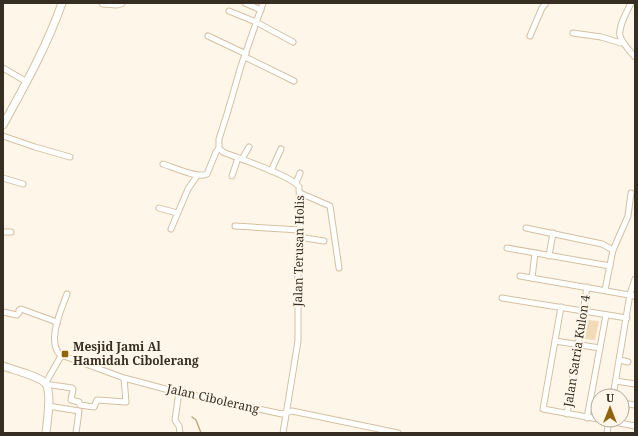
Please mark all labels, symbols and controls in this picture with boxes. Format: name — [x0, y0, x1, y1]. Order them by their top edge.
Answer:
street label: Jalan Terusan Holis — [289, 195, 308, 308]
street label: Jalan Satria Kulon 4 — [559, 293, 594, 409]
place label: Mesjid Jami Al Hamidah Cibolerang — [73, 338, 199, 369]
marker: Mesjid Jami Al Hamidah Cibolerang — [60, 349, 70, 359]
street label: Jalan Cibolerang — [164, 379, 262, 418]
north arrow — [590, 388, 630, 428]
text: U — [606, 390, 615, 405]

